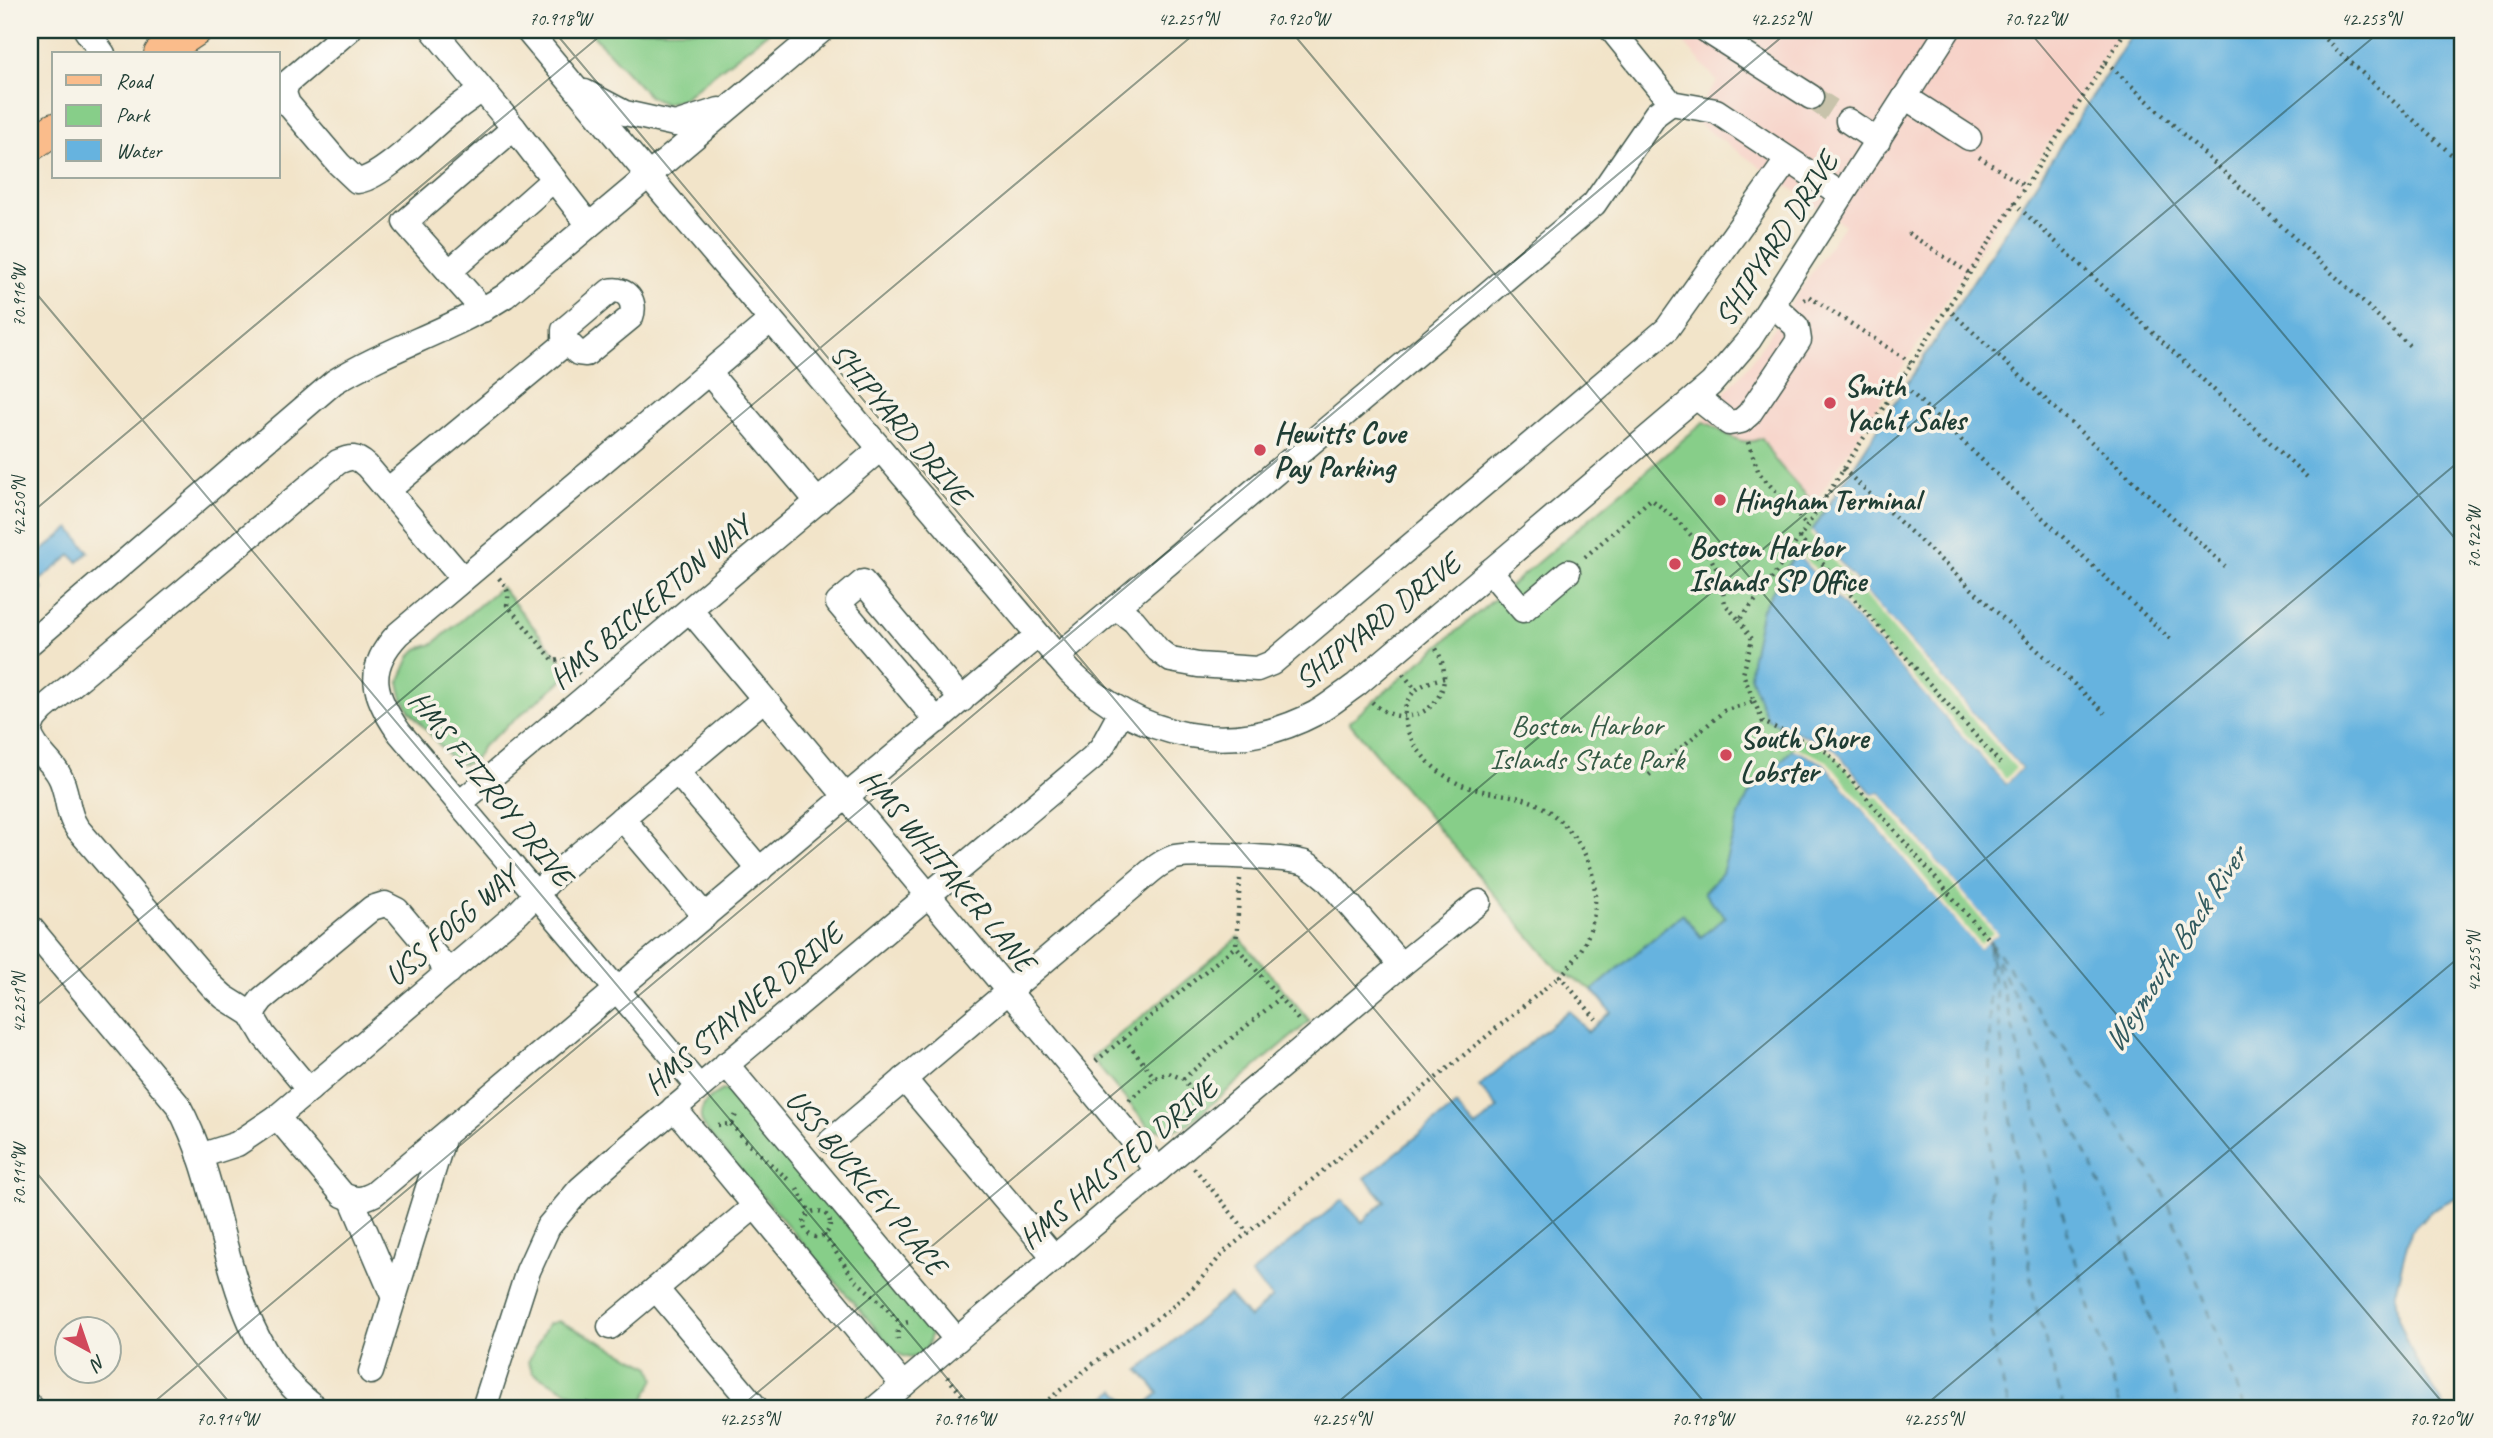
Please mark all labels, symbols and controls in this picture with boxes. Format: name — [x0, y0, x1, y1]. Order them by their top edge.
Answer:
text: 70.918°W — [529, 8, 594, 30]
text: 42.251°N — [1158, 8, 1221, 30]
text: 70.920°W — [1267, 8, 1332, 30]
text: 42.252°N — [1750, 8, 1813, 30]
text: 70.922°W — [2004, 8, 2069, 30]
text: 42.253°N — [2341, 8, 2404, 30]
legend — [52, 52, 280, 178]
text: Road — [116, 68, 155, 94]
text: Park — [116, 102, 151, 128]
text: Water — [116, 138, 163, 164]
street label: SHIPYARD DRIVE — [1706, 141, 1849, 333]
text: 70.916°W — [8, 262, 30, 327]
street label: SHIPYARD DRIVE — [822, 335, 982, 516]
place label: Smith Yacht Sales — [1844, 367, 1969, 439]
marker: Smith Yacht Sales — [1822, 395, 1838, 411]
place label: Hewitts Cove Pay Parking — [1274, 414, 1408, 486]
marker: Hewitts Cove Pay Parking — [1252, 442, 1268, 458]
text: 42.250°N — [8, 474, 30, 537]
place label: Hingham Terminal — [1734, 481, 1925, 519]
marker: Hingham Terminal — [1712, 492, 1728, 508]
street label: HMS BICKERTON WAY — [542, 504, 762, 697]
text: 70.922°W — [2463, 504, 2485, 569]
place label: Boston Harbor Islands SP Office — [1689, 528, 1869, 600]
street label: SHIPYARD DRIVE — [1287, 542, 1471, 697]
marker: Boston Harbor Islands SP Office — [1667, 556, 1683, 572]
street label: HMS FITZROY DRIVE — [400, 682, 584, 897]
park label: Boston Harbor Islands State Park — [1490, 706, 1686, 778]
place label: South Shore Lobster — [1740, 719, 1871, 791]
marker: South Shore Lobster — [1718, 747, 1734, 763]
street label: HMS WHITAKER LANE — [852, 761, 1046, 982]
water label: Weymouth Back River — [2093, 835, 2258, 1060]
street label: USS FOGG WAY — [377, 854, 530, 994]
street label: HMS STAYNER DRIVE — [636, 912, 853, 1103]
text: 42.255°N — [2463, 929, 2485, 992]
text: 42.251°N — [8, 970, 30, 1033]
street label: HMS HALSTED DRIVE — [1011, 1066, 1228, 1257]
street label: USS BUCKLEY PLACE — [777, 1081, 957, 1285]
text: 70.914°W — [8, 1141, 30, 1206]
north arrow — [52, 1316, 122, 1386]
text: N — [84, 1349, 111, 1377]
text: 70.914°W — [196, 1408, 261, 1430]
text: 42.253°N — [719, 1408, 782, 1430]
text: 70.916°W — [933, 1408, 998, 1430]
text: 42.254°N — [1311, 1408, 1374, 1430]
text: 70.918°W — [1671, 1408, 1736, 1430]
text: 42.255°N — [1903, 1408, 1966, 1430]
text: 70.920°W — [2409, 1408, 2474, 1430]

